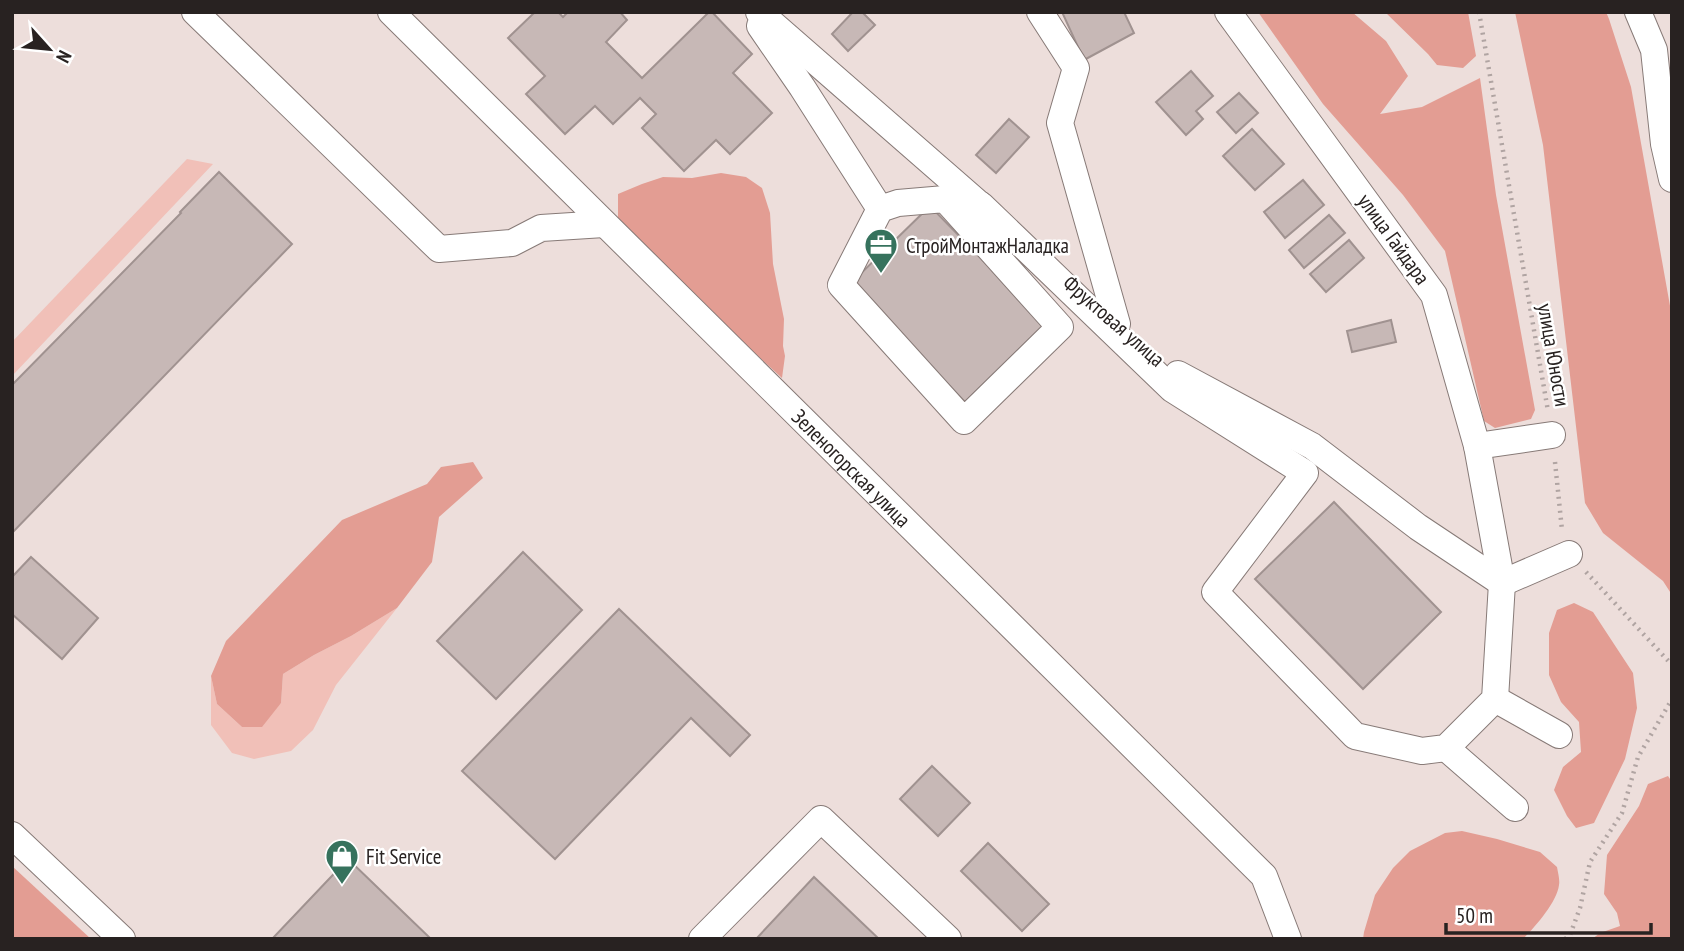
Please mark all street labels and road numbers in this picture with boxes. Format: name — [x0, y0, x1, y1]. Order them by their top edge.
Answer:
street label: улица Гайдара — [1352, 188, 1436, 290]
street label: Фруктовая улица — [1058, 269, 1170, 373]
street label: улица Юности — [1532, 301, 1576, 409]
street label: Зеленогорская улица — [786, 403, 917, 533]

